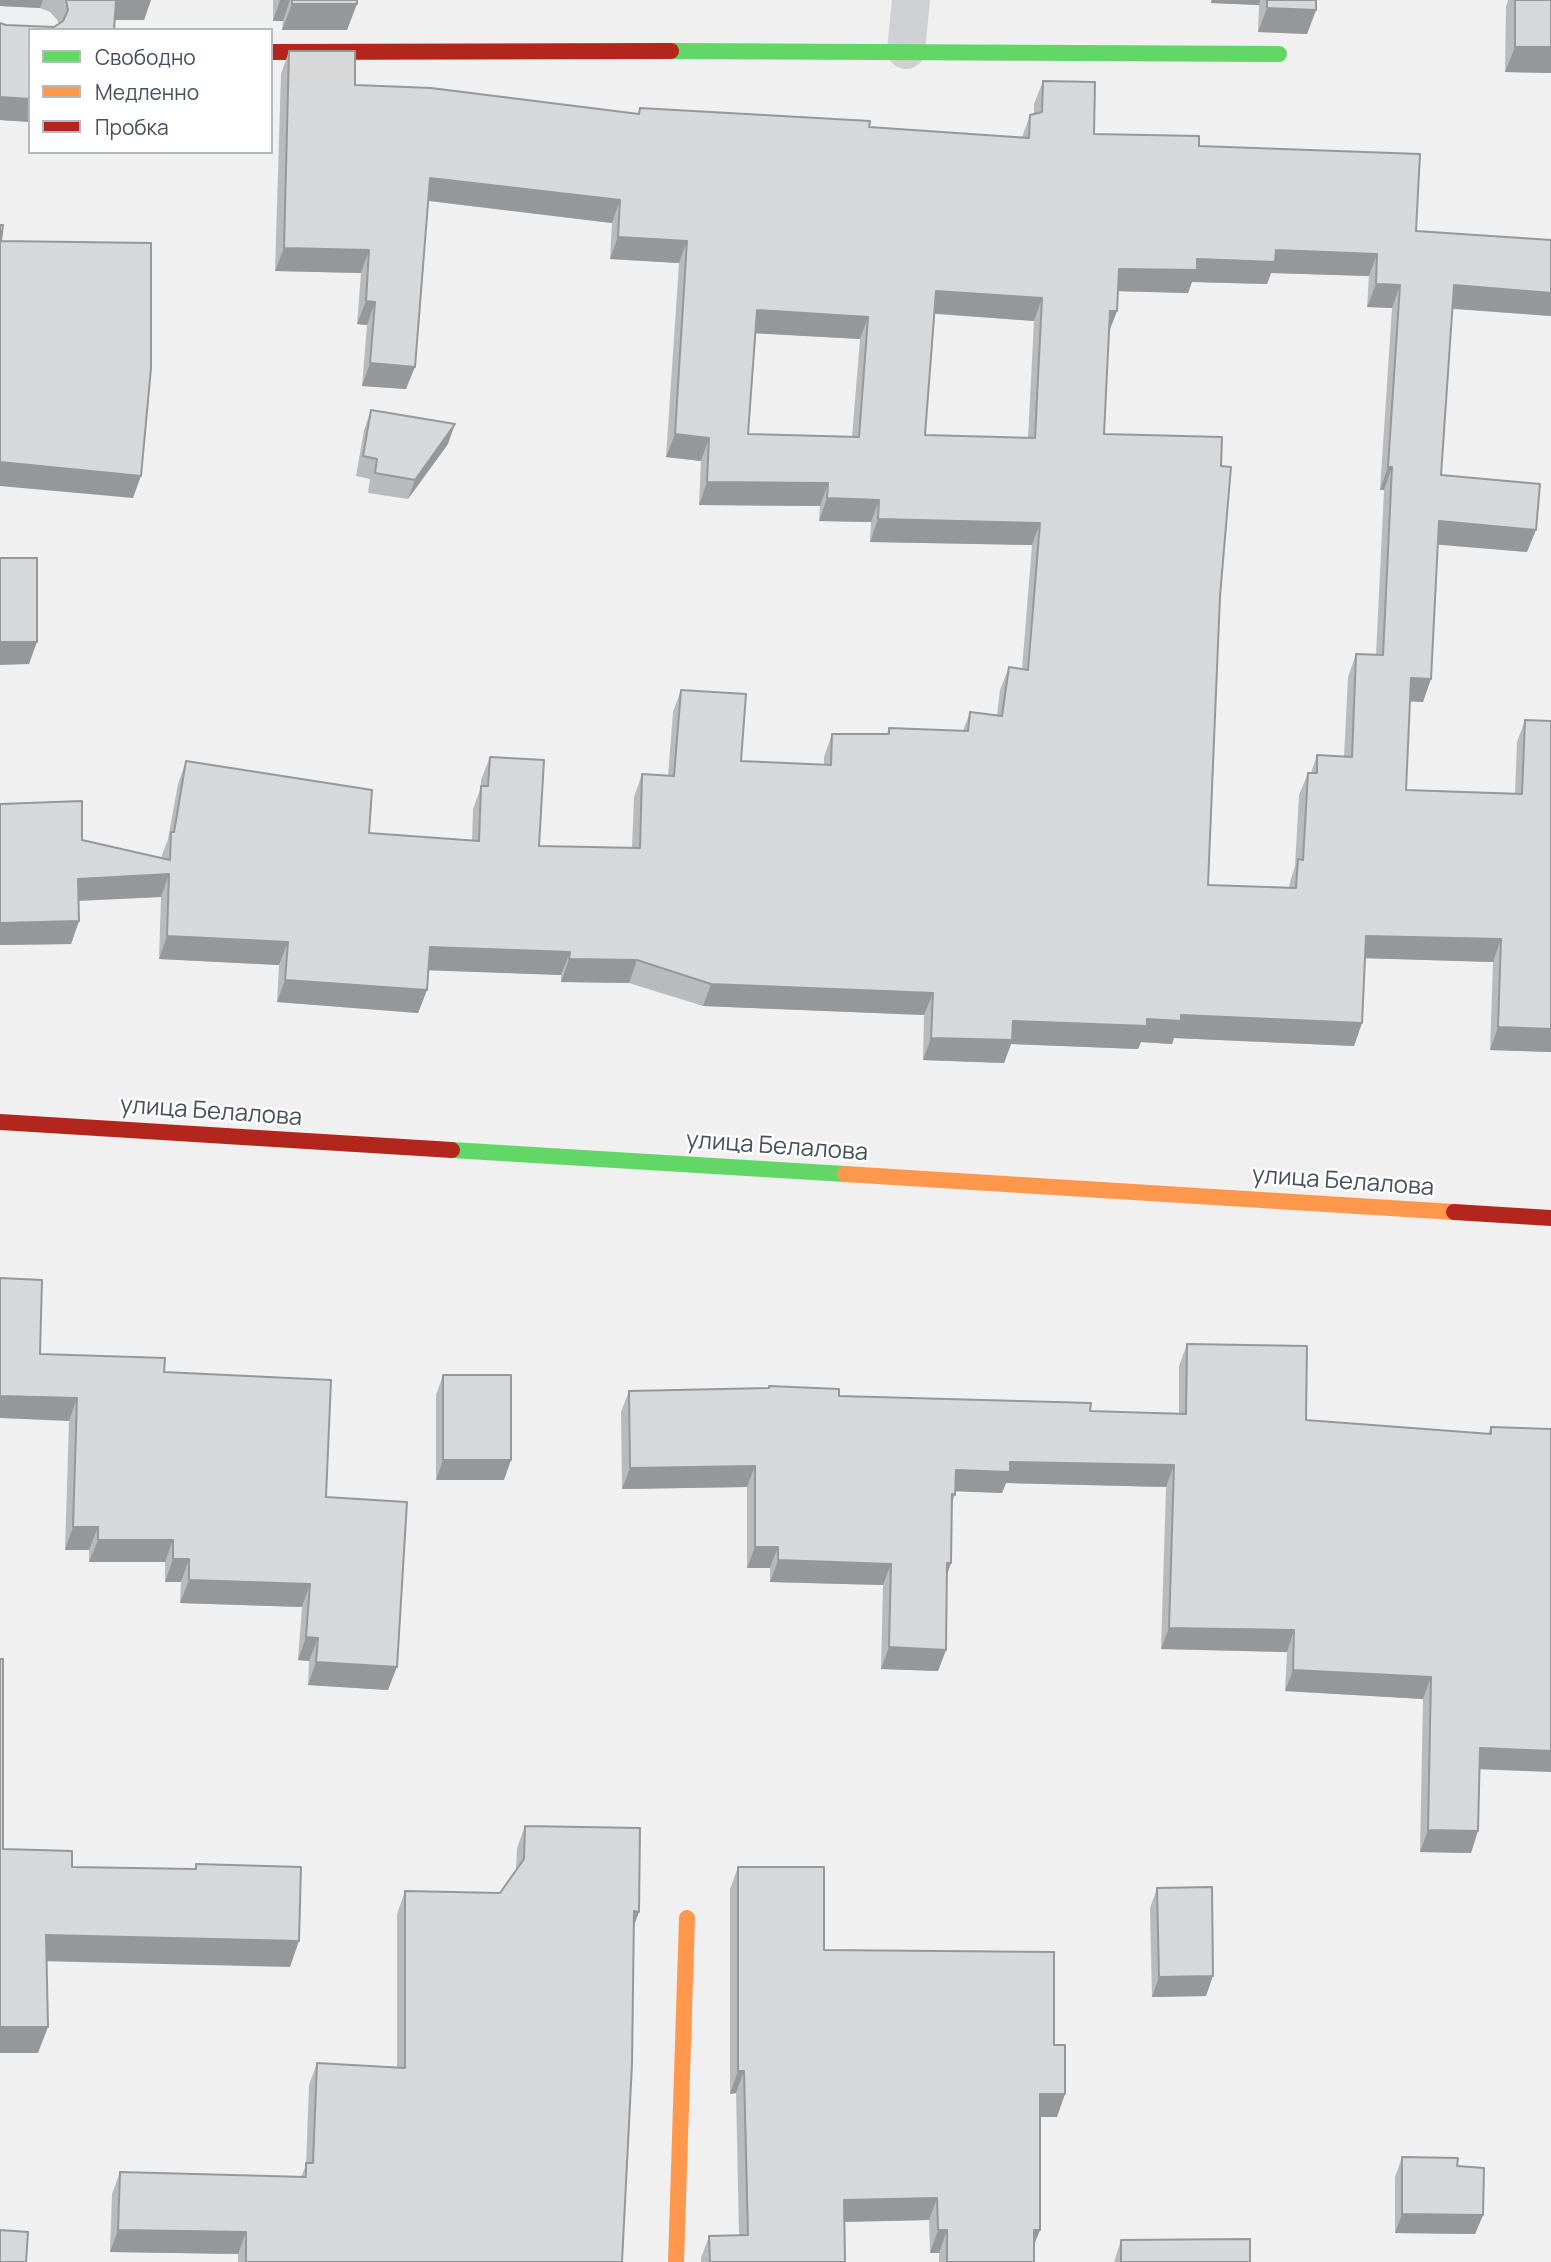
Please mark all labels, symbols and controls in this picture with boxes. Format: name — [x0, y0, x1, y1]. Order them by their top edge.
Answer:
legend — [28, 28, 273, 154]
text: Свободно — [95, 43, 196, 71]
text: Медленно — [95, 78, 199, 106]
text: Пробка — [95, 113, 169, 141]
street label: улица Белалова — [119, 1091, 303, 1133]
street label: улица Белалова — [685, 1126, 869, 1168]
street label: улица Белалова — [1251, 1161, 1435, 1203]

